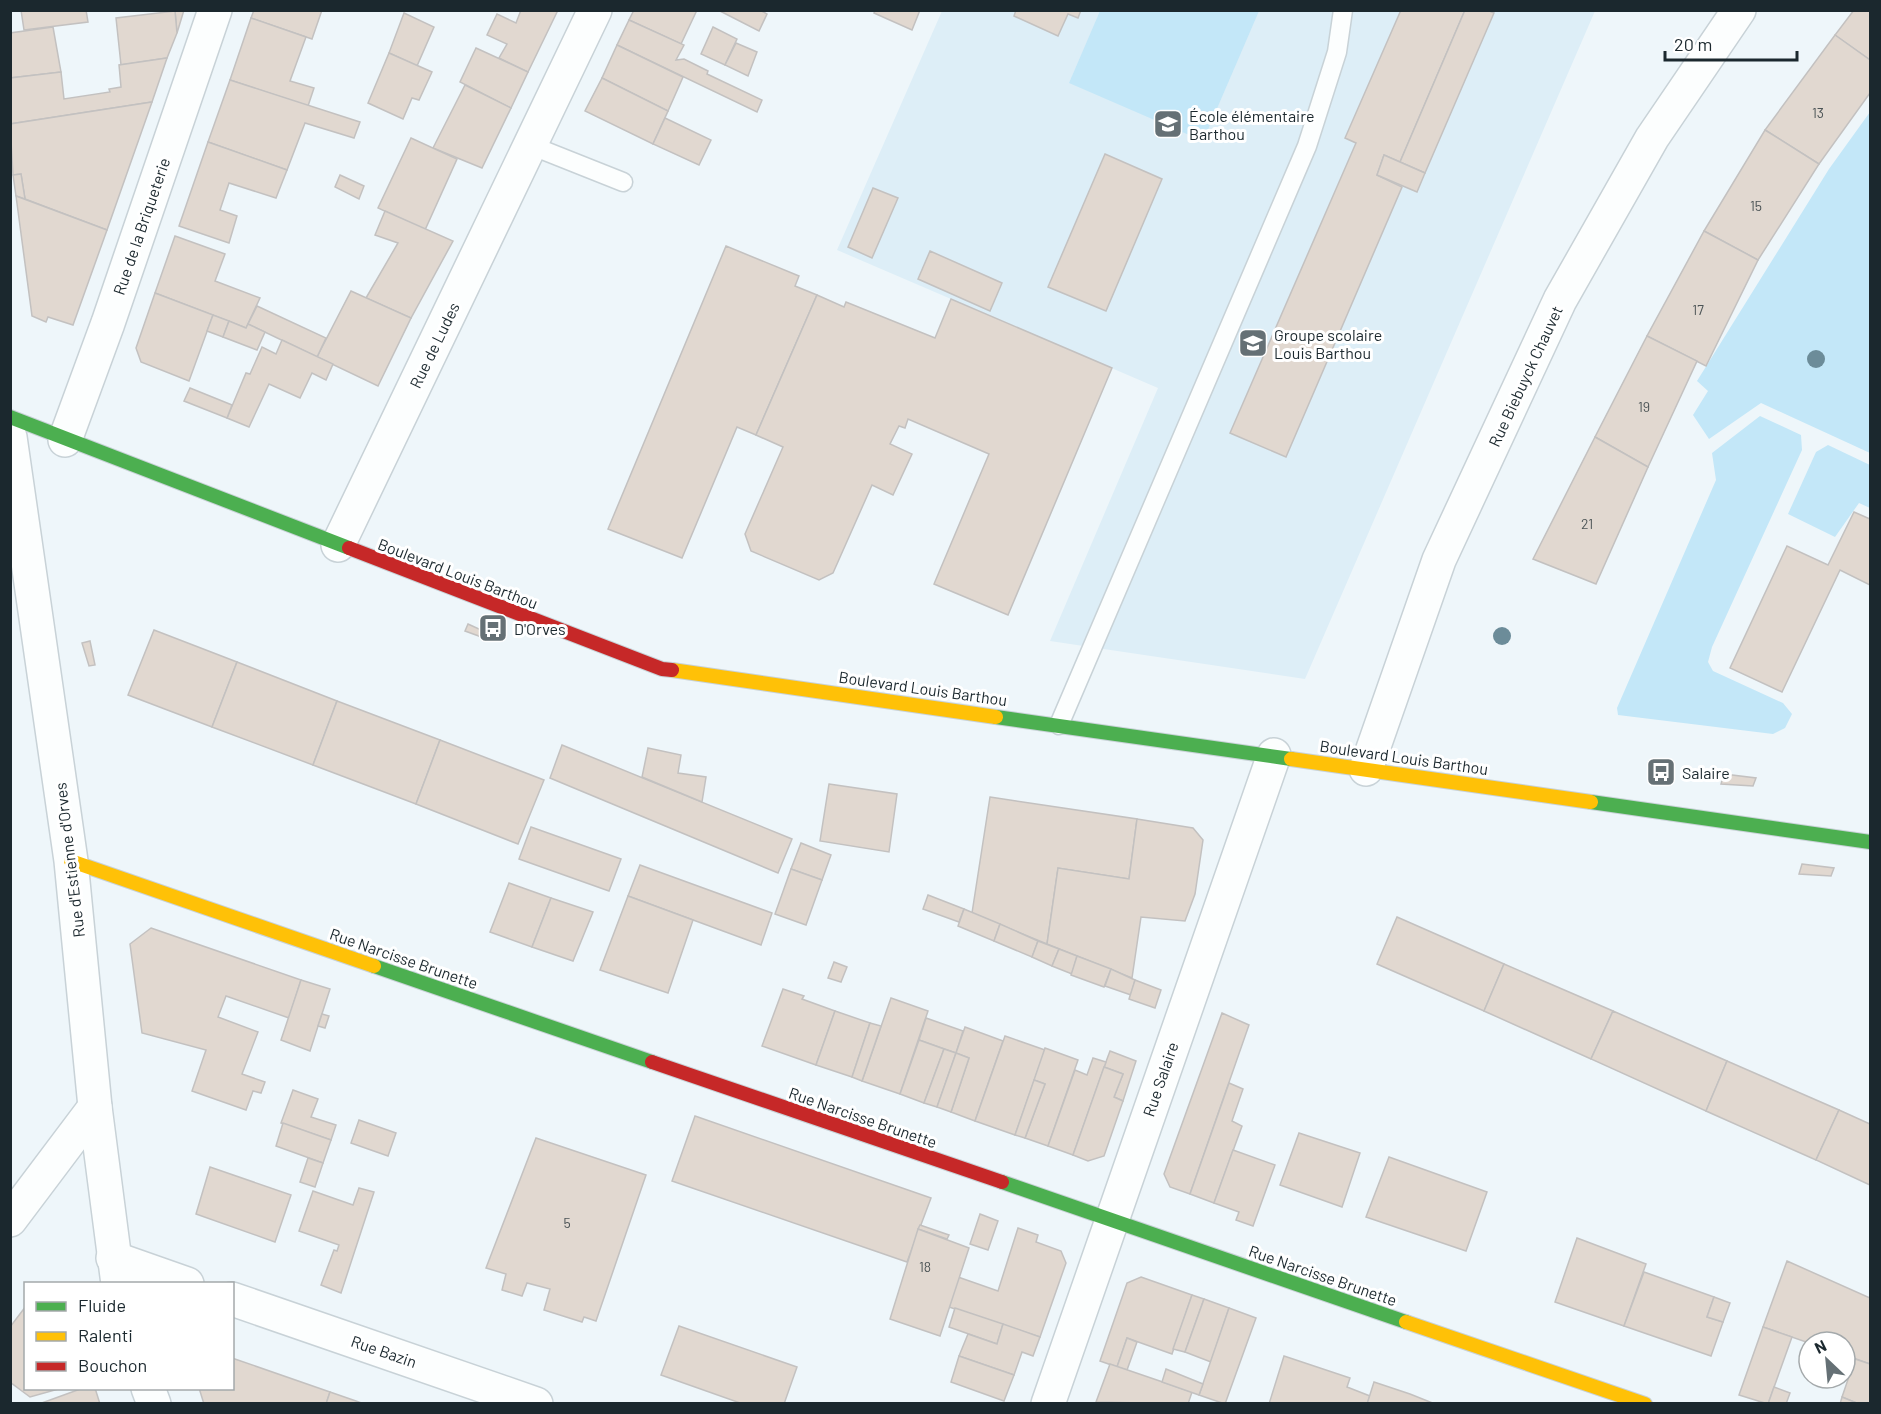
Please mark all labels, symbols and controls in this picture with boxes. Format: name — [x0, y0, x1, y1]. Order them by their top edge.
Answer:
scale bar — [1665, 24, 1797, 62]
text: 20 m — [1674, 33, 1712, 55]
house number: 13 — [1812, 104, 1824, 121]
place label: École élémentaire Barthou — [1189, 106, 1314, 143]
school or university icon: École élémentaire Barthou — [1152, 108, 1184, 140]
street label: Rue de la Briqueterie — [109, 155, 173, 297]
house number: 15 — [1750, 197, 1762, 214]
street label: Rue de Ludes — [405, 299, 463, 391]
house number: 17 — [1692, 301, 1704, 318]
street label: Rue Biebuyck Chauvet — [1484, 302, 1566, 450]
place label: Groupe scolaire Louis Barthou — [1274, 325, 1382, 362]
school or university icon: Groupe scolaire Louis Barthou — [1237, 327, 1269, 359]
house number: 19 — [1638, 398, 1650, 415]
house number: 21 — [1581, 515, 1593, 532]
street label: Boulevard Louis Barthou — [375, 534, 541, 612]
bus stop icon: D'Orves — [477, 612, 509, 644]
place label: D'Orves — [514, 619, 566, 638]
street label: Boulevard Louis Barthou — [838, 667, 1008, 709]
street label: Boulevard Louis Barthou — [1319, 736, 1489, 778]
bus stop icon: Salaire — [1645, 756, 1677, 788]
place label: Salaire — [1682, 763, 1730, 782]
street label: Rue d'Estienne d'Orves — [50, 781, 88, 939]
street label: Rue Narcisse Brunette — [327, 924, 481, 992]
street label: Rue Salaire — [1138, 1039, 1182, 1119]
street label: Rue Narcisse Brunette — [786, 1083, 940, 1151]
house number: 5 — [563, 1214, 571, 1231]
street label: Rue Narcisse Brunette — [1246, 1241, 1400, 1309]
house number: 18 — [919, 1258, 931, 1275]
legend — [24, 1282, 234, 1390]
text: Fluide — [78, 1294, 126, 1316]
text: Ralenti — [78, 1324, 133, 1346]
north arrow — [1797, 1330, 1857, 1390]
street label: Rue Bazin — [349, 1331, 419, 1371]
text: N — [1811, 1335, 1829, 1357]
text: Bouchon — [78, 1354, 147, 1376]

